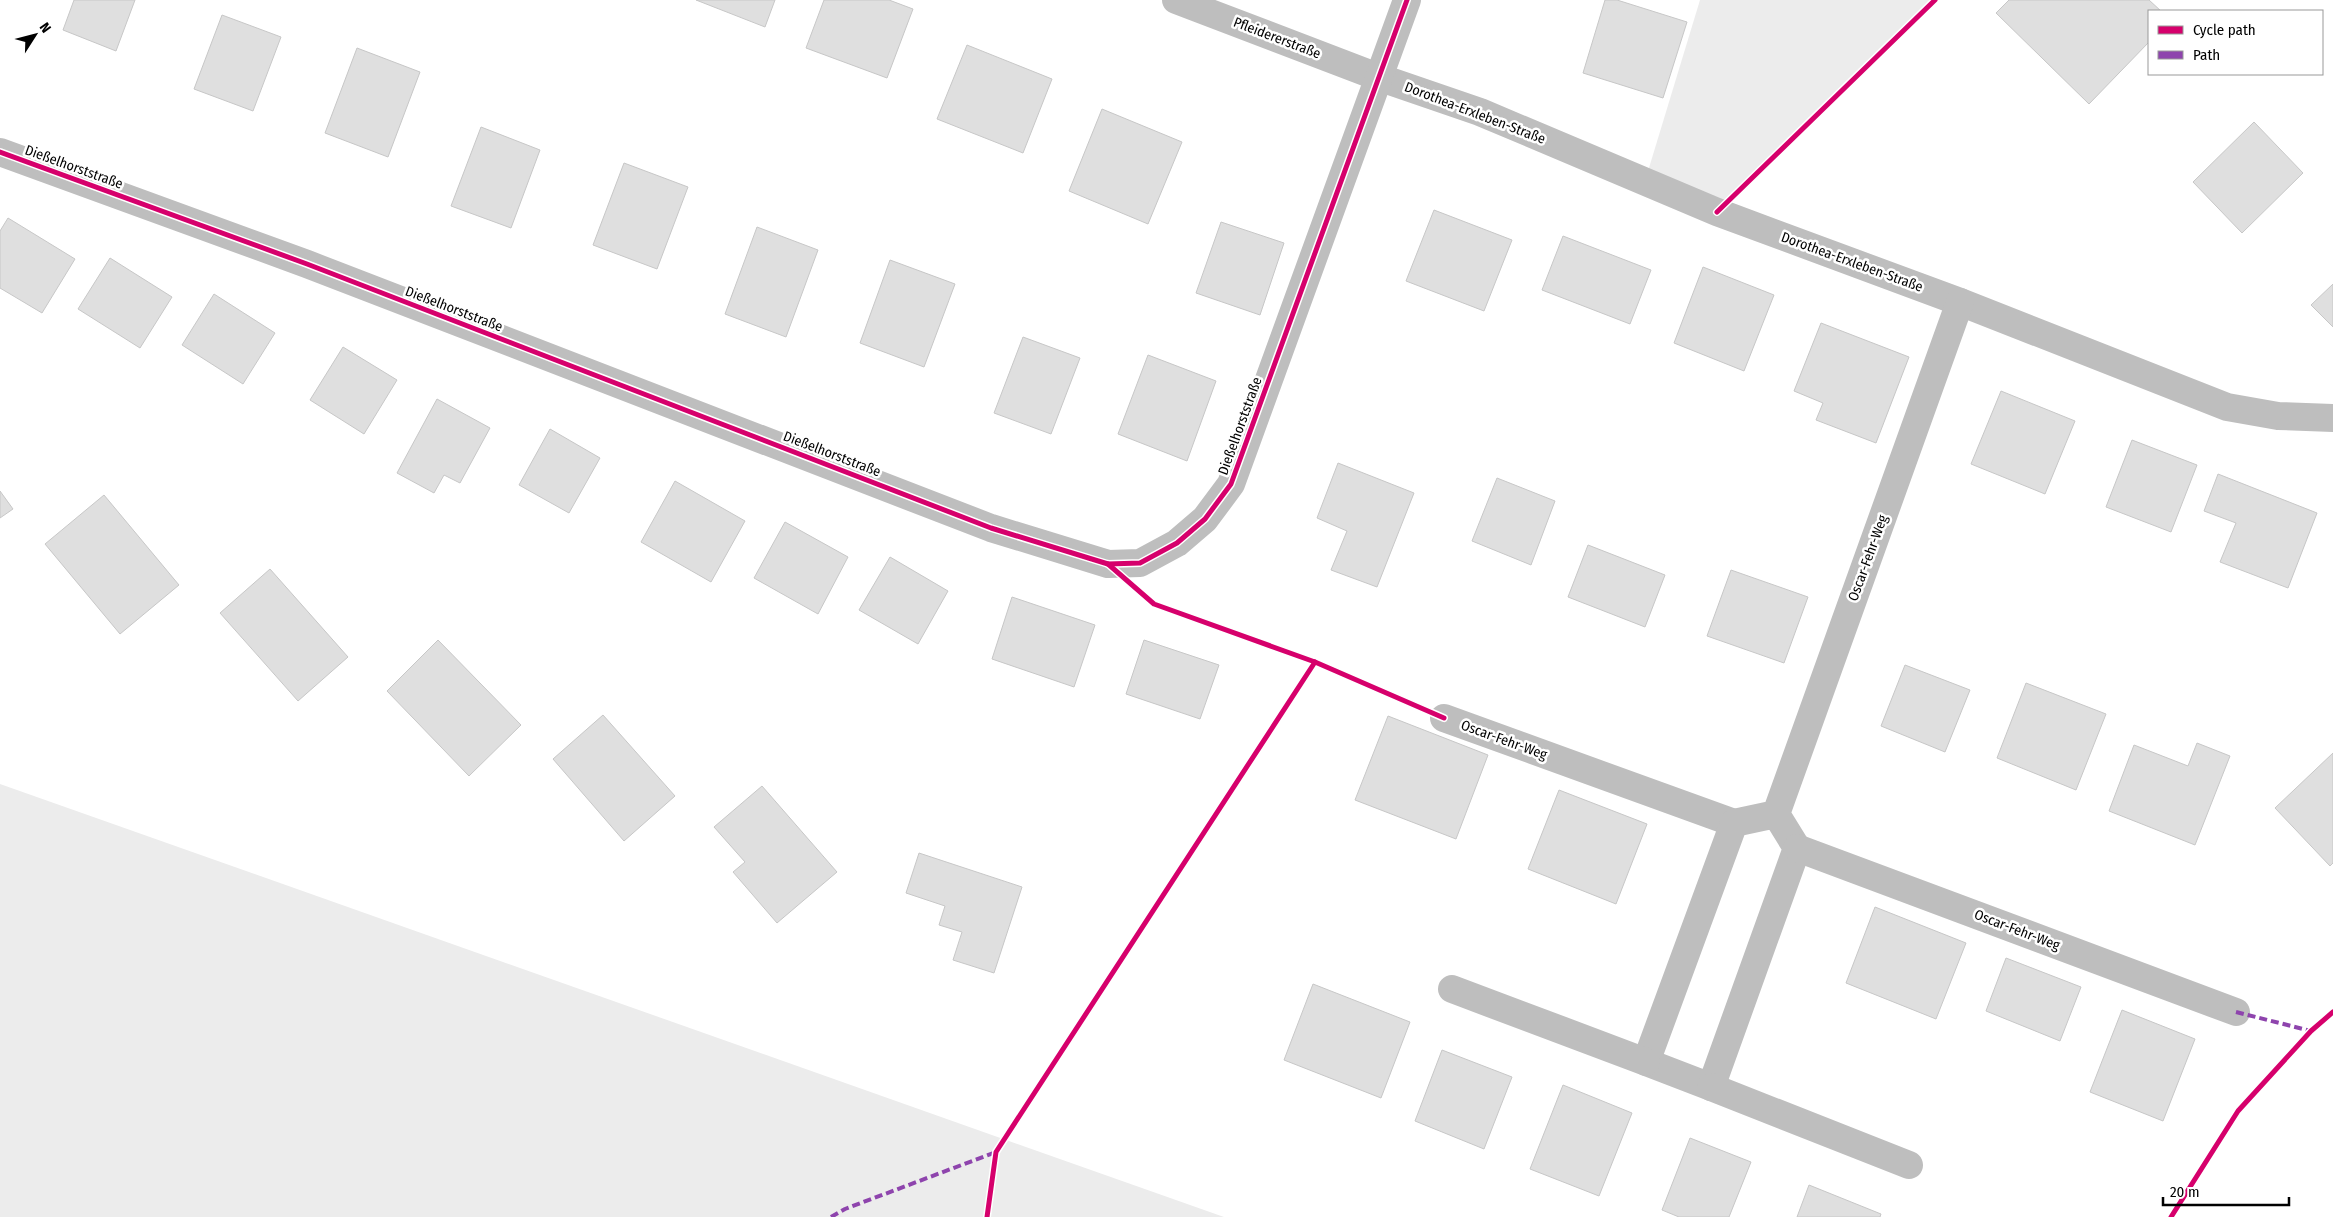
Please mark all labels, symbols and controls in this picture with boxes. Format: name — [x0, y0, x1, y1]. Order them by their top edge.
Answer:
north arrow — [10, 10, 60, 60]
legend — [2148, 10, 2323, 75]
street label: Pfleidererstraße — [1231, 14, 1323, 62]
text: N — [36, 19, 54, 36]
text: Cycle path — [2193, 21, 2256, 39]
text: Path — [2193, 46, 2220, 64]
street label: Dorothea-Erxleben-Straße — [1402, 78, 1548, 148]
street label: Dießelhorststraße — [23, 141, 125, 193]
street label: Dorothea-Erxleben-Straße — [1779, 228, 1925, 296]
street label: Dießelhorststraße — [403, 283, 505, 335]
street label: Dießelhorststraße — [1214, 375, 1266, 477]
street label: Dießelhorststraße — [781, 428, 883, 480]
street label: Oscar-Fehr-Weg — [1845, 512, 1892, 603]
street label: Oscar-Fehr-Weg — [1459, 717, 1550, 764]
street label: Oscar-Fehr-Weg — [1972, 906, 2063, 954]
scale bar — [2163, 1174, 2289, 1206]
text: 20 m — [2170, 1183, 2200, 1201]

